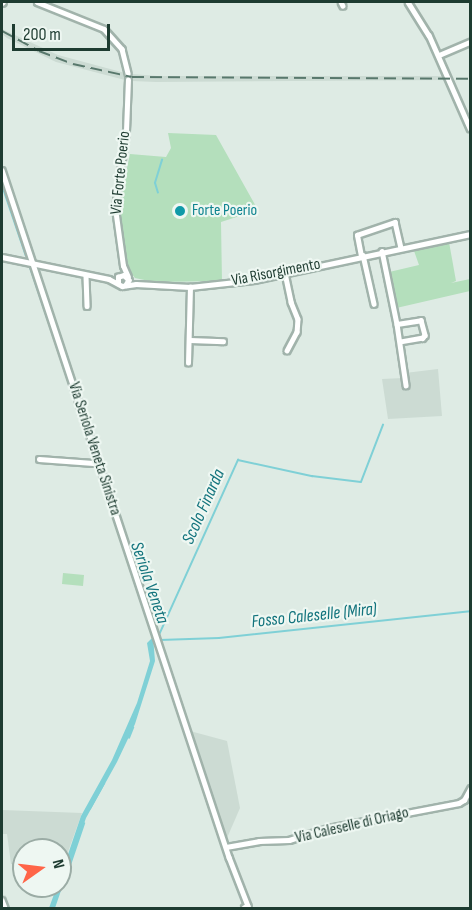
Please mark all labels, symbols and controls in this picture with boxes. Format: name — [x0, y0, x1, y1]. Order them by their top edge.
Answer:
scale bar — [15, 12, 112, 50]
text: 200 m — [23, 24, 61, 45]
street label: Via Forte Poerio — [107, 130, 135, 216]
place label: Forte Poerio — [192, 201, 257, 221]
marker: Forte Poerio — [173, 204, 187, 218]
street label: Via Risorgimento — [230, 255, 322, 291]
street label: Via Seriola Veneta Sinistra — [63, 380, 125, 518]
water label: Scolo Finarda — [178, 466, 230, 548]
water label: Seriola Veneta — [125, 539, 173, 627]
water label: Fosso Caleselle (Mira) — [250, 599, 378, 633]
street label: Via Caleselle di Oriago — [293, 804, 411, 848]
north arrow — [12, 838, 72, 898]
text: N — [48, 858, 68, 870]

